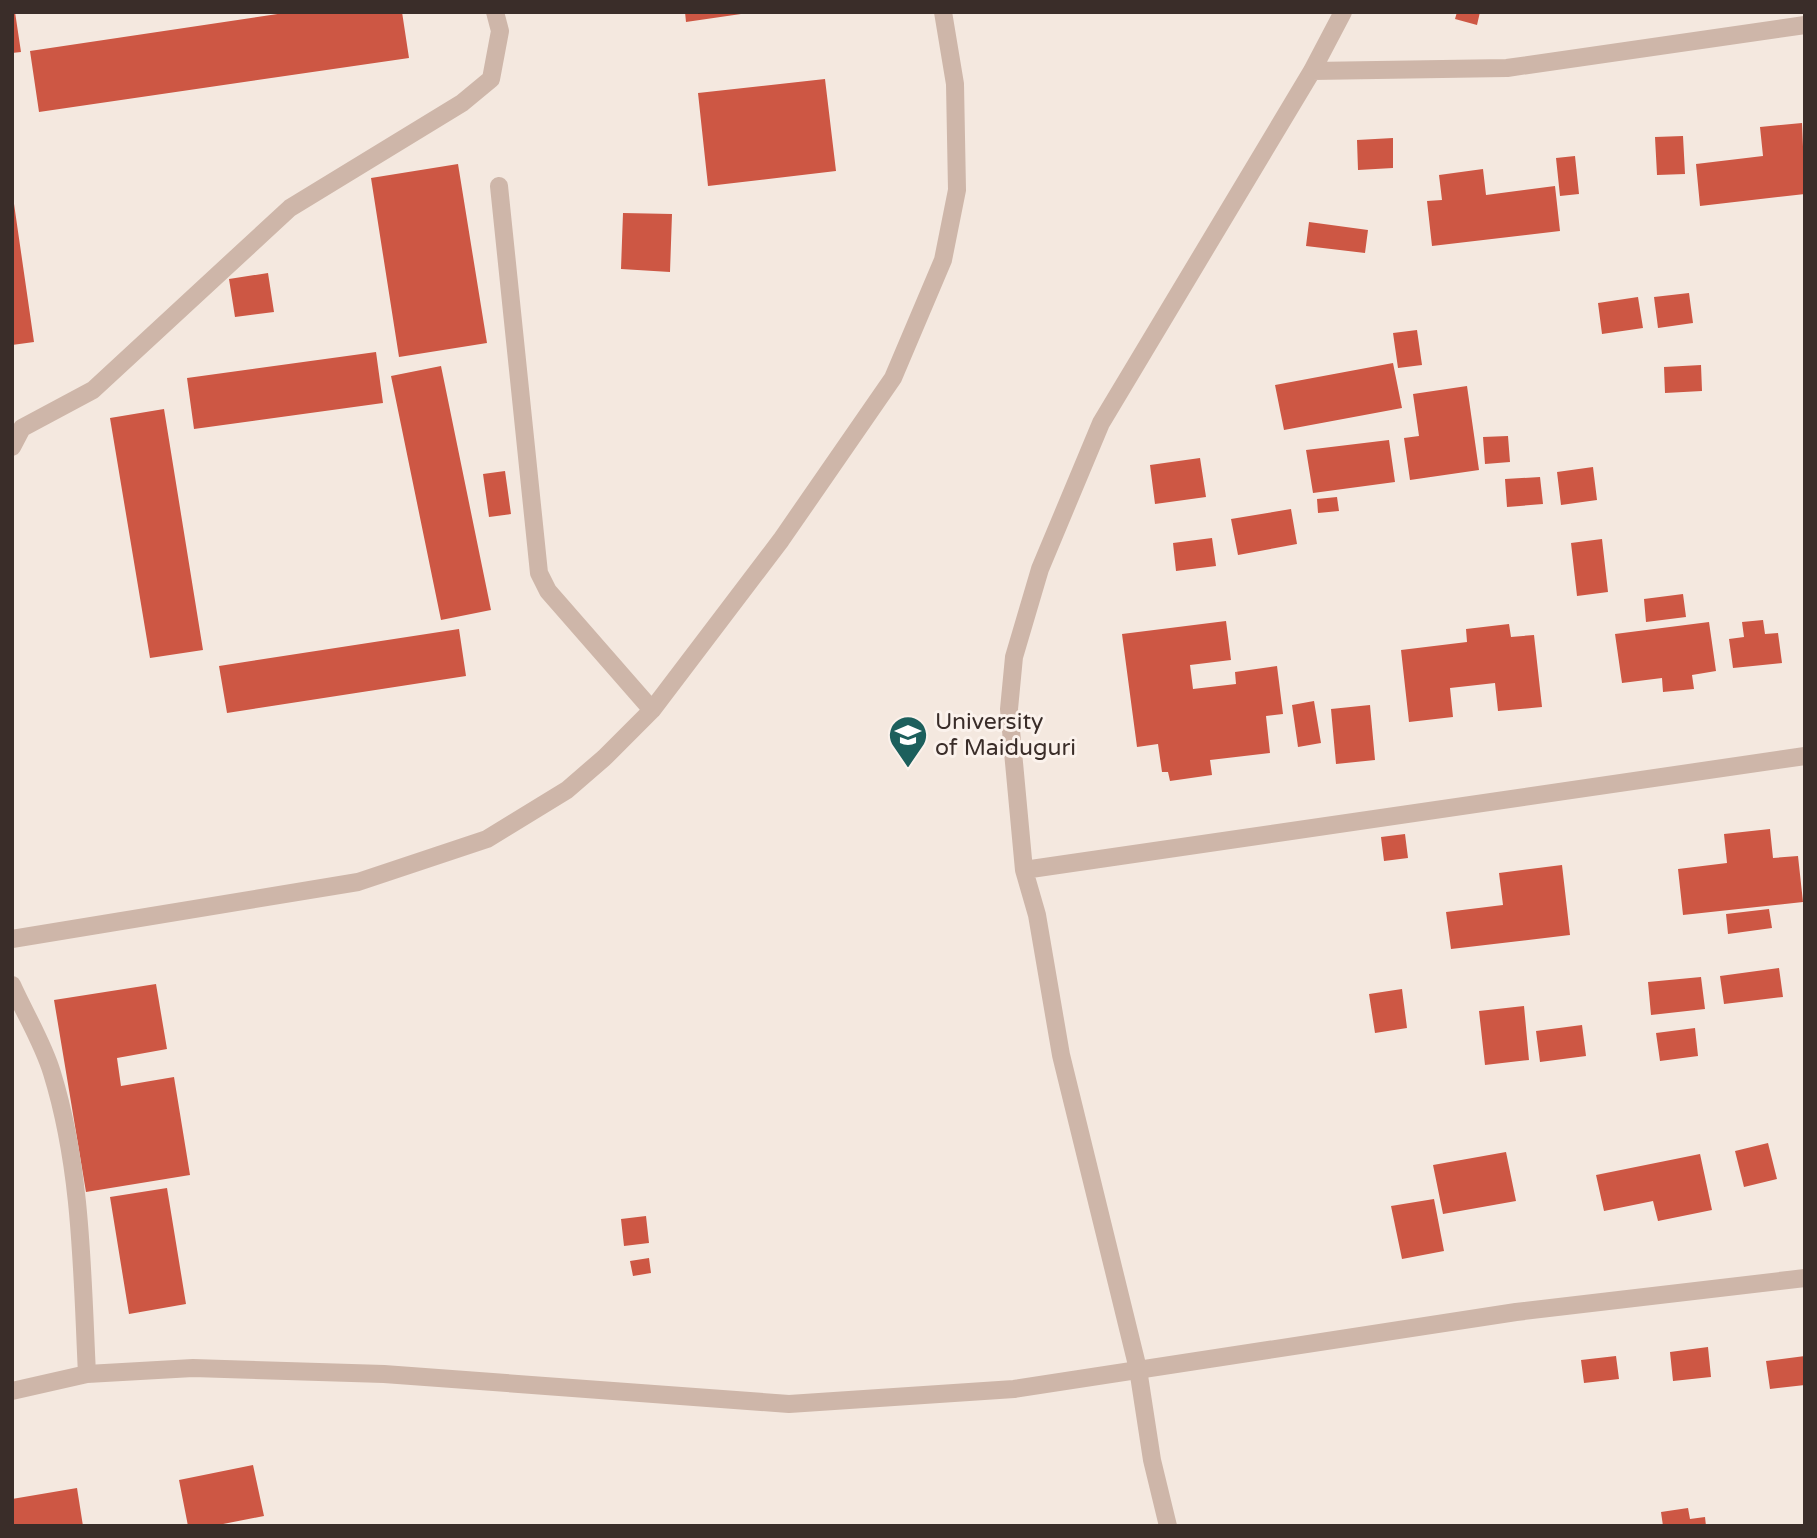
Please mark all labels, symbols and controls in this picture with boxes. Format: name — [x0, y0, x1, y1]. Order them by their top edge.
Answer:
place label: University of Maiduguri — [935, 708, 1076, 762]
school or university icon: University of Maiduguri — [887, 714, 929, 769]

